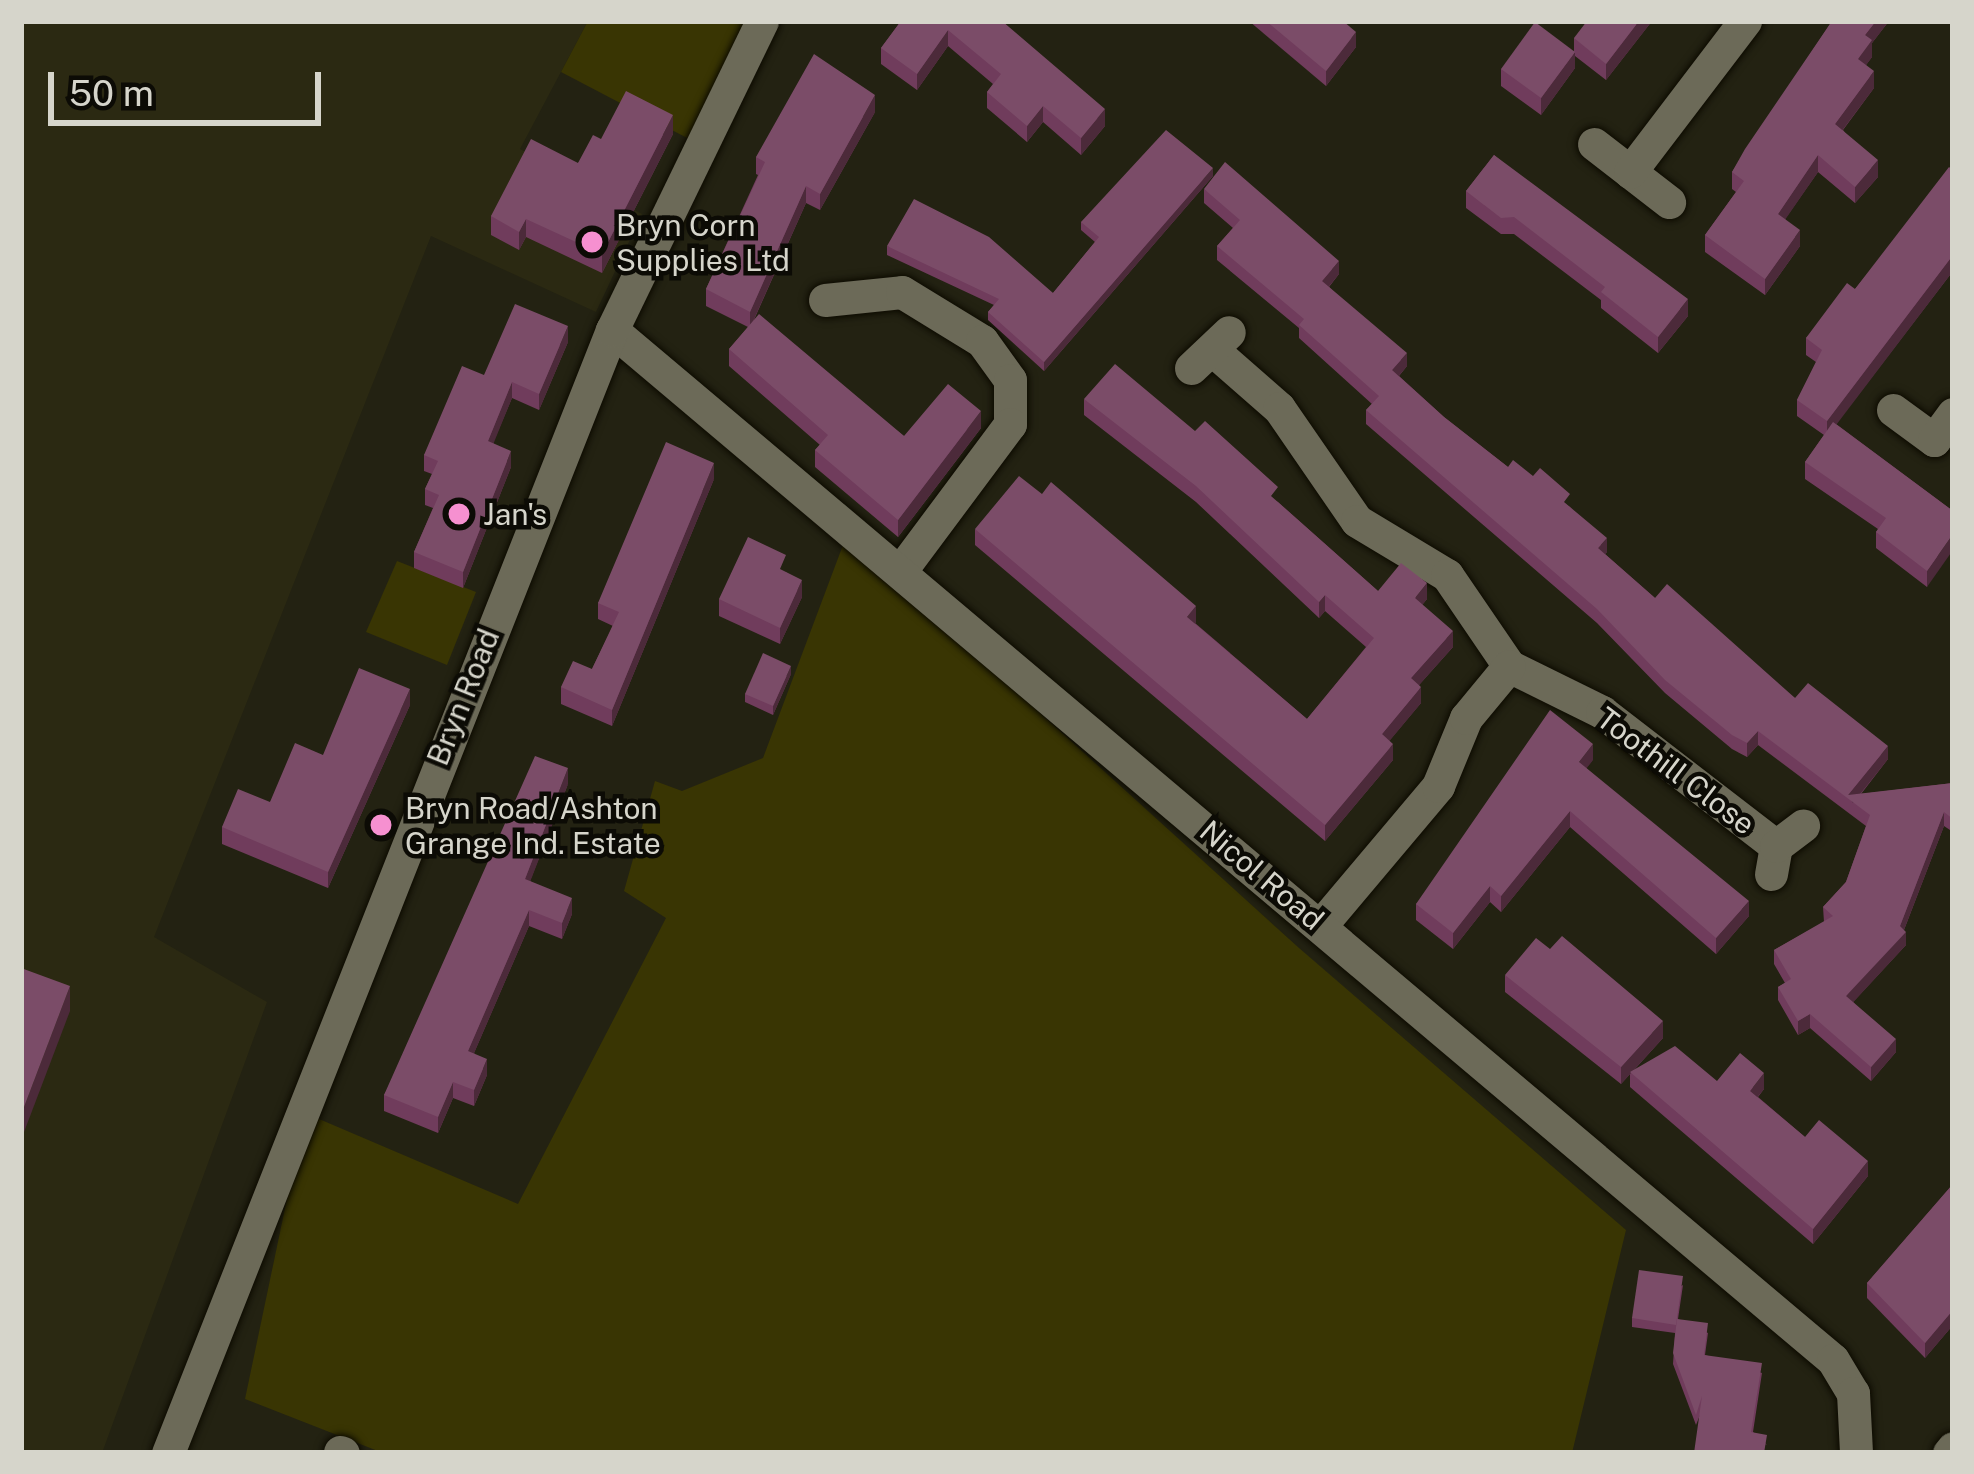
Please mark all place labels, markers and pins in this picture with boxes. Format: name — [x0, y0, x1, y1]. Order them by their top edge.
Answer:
place label: Bryn Corn Supplies Ltd — [616, 207, 790, 278]
marker: Bryn Corn Supplies Ltd — [579, 229, 605, 255]
place label: Jan's — [483, 496, 547, 532]
marker: Jan's — [446, 501, 472, 527]
place label: Bryn Road/Ashton Grange Ind. Estate — [405, 790, 661, 860]
marker: Bryn Road/Ashton Grange Ind. Estate — [368, 812, 394, 838]

